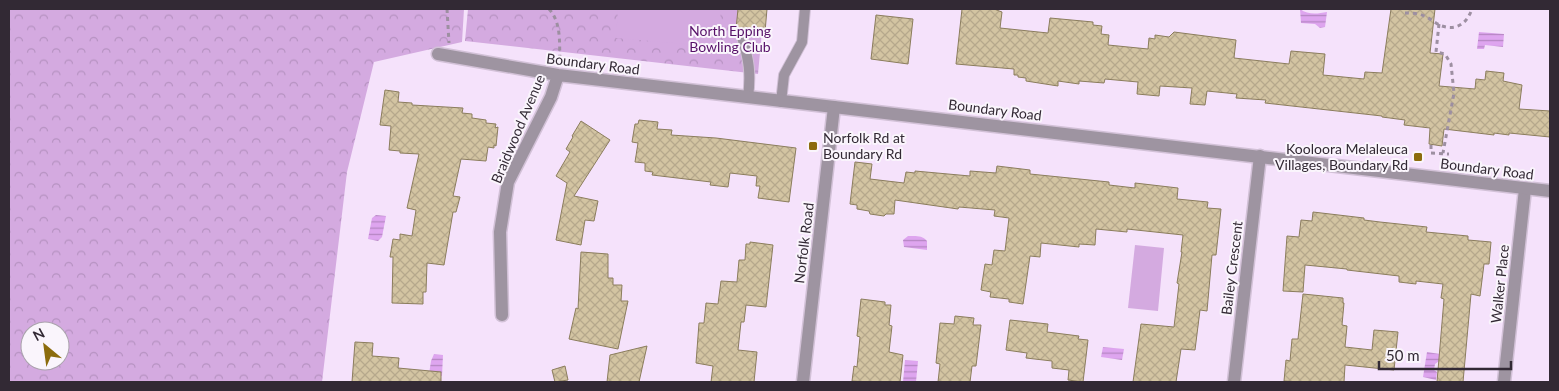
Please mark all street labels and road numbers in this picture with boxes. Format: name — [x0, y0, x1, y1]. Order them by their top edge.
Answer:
street label: Boundary Road — [545, 49, 641, 78]
street label: Braidwood Avenue — [487, 72, 548, 186]
street label: Boundary Road — [947, 95, 1043, 124]
street label: Boundary Road — [1439, 154, 1535, 183]
street label: Norfolk Road — [790, 202, 817, 284]
street label: Bailey Crescent — [1217, 220, 1246, 316]
street label: Walker Place — [1487, 244, 1512, 324]

